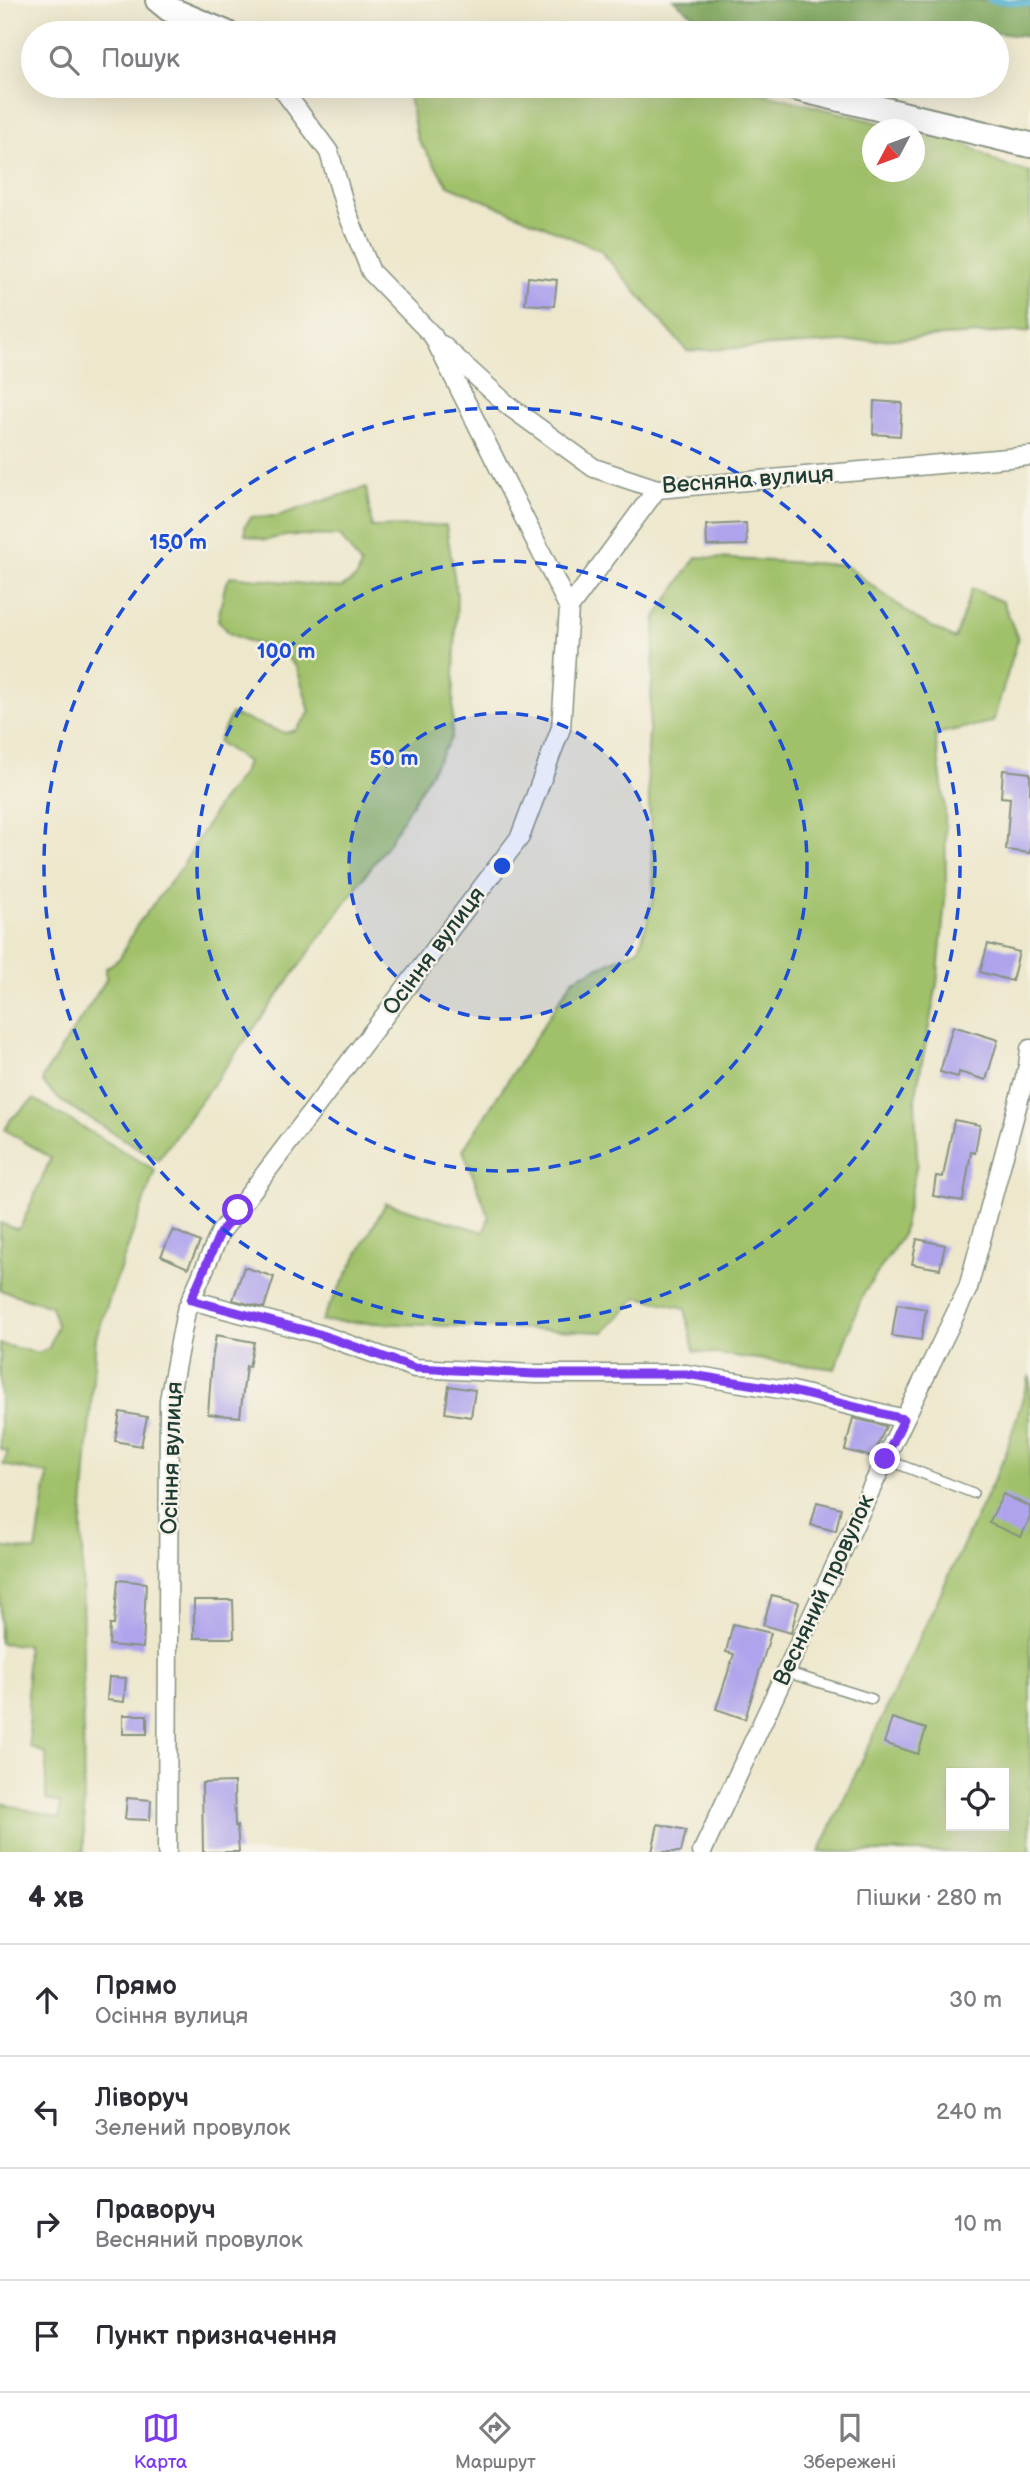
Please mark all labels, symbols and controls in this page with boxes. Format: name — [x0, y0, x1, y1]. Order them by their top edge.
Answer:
search box — [21, 21, 1009, 98]
icon: search — [45, 41, 83, 79]
text: Пошук — [101, 44, 180, 75]
north arrow — [862, 119, 925, 182]
street label: Весняна вулиця — [661, 460, 835, 500]
text: 150 m — [149, 530, 207, 555]
text: 100 m — [257, 639, 315, 664]
text: 50 m — [370, 746, 418, 771]
centre of rings — [490, 854, 514, 878]
street label: Осіння вулиця — [377, 881, 491, 1021]
route start — [222, 1194, 253, 1225]
street label: Осіння вулиця — [155, 1381, 189, 1535]
route end — [869, 1443, 900, 1474]
street label: Весняний провулок — [767, 1489, 881, 1690]
map controls — [946, 1768, 1009, 1831]
button: locate — [946, 1768, 1009, 1831]
text: 4 хв — [28, 1880, 84, 1916]
text: Пішки · 280 m — [856, 1884, 1002, 1912]
text: Прямо — [95, 1971, 177, 2002]
icon: ahead — [28, 1981, 66, 2019]
text: 30 m — [949, 1986, 1002, 2014]
text: Осіння вулиця — [95, 2002, 248, 2030]
text: Ліворуч — [95, 2083, 189, 2114]
icon: left — [28, 2093, 66, 2131]
text: 240 m — [936, 2098, 1002, 2126]
text: Зелений провулок — [95, 2114, 291, 2142]
text: Праворуч — [95, 2195, 216, 2226]
icon: right — [28, 2205, 66, 2243]
text: 10 m — [954, 2210, 1002, 2238]
text: Весняний провулок — [95, 2226, 303, 2254]
icon: arrive — [28, 2317, 66, 2355]
text: Пункт призначення — [95, 2321, 337, 2352]
tab: Карта — [134, 2409, 187, 2474]
tab: Маршрут — [455, 2409, 536, 2474]
tab: Збережені — [803, 2409, 896, 2474]

